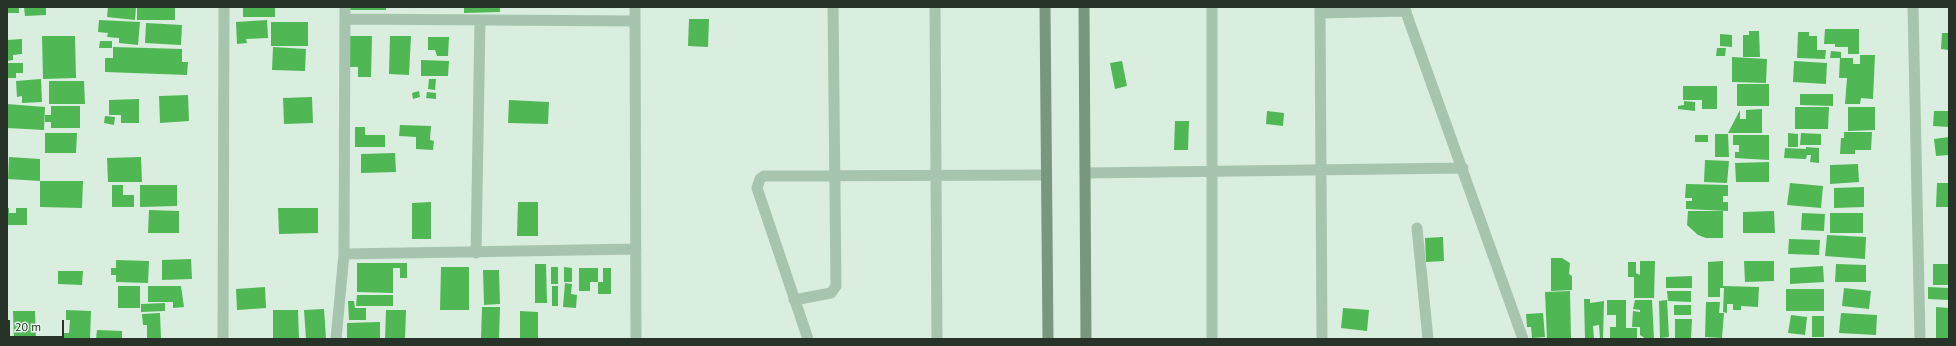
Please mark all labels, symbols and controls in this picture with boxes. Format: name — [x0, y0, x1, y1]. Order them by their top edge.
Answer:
scale bar — [10, 312, 66, 338]
text: 20 m — [15, 319, 41, 334]

